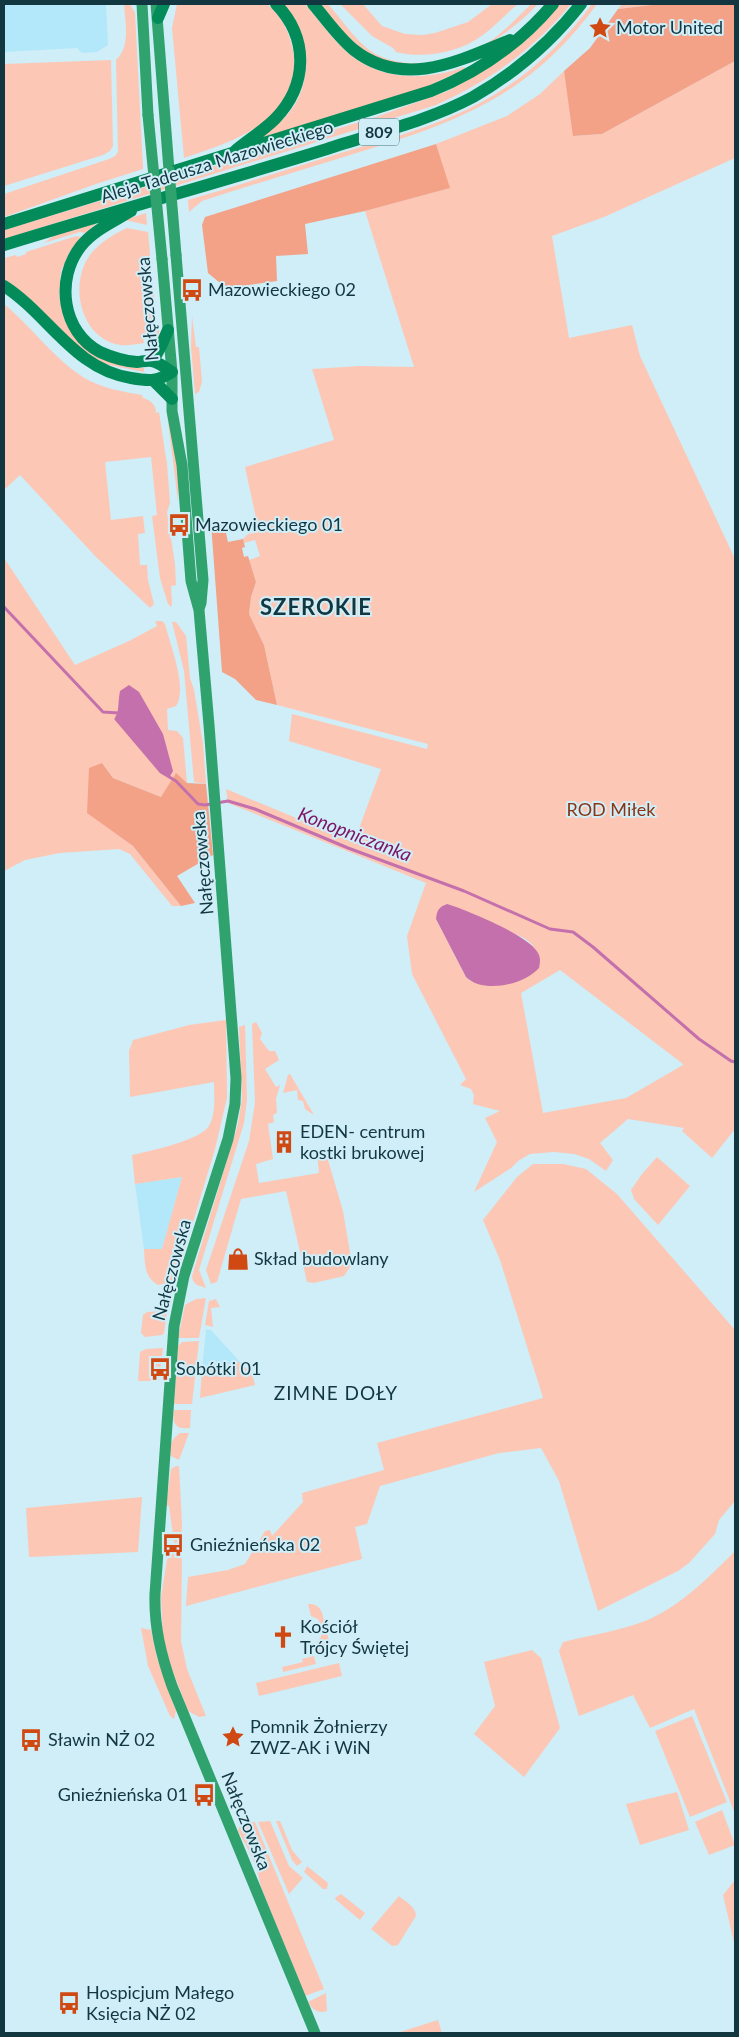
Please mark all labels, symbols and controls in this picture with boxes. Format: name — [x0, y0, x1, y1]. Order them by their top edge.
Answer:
place icon: Motor United — [587, 15, 613, 41]
place label: Motor United — [616, 16, 723, 38]
street label: Aleja Tadeusza Mazowieckiego — [98, 115, 336, 207]
road number: 809 — [359, 118, 399, 146]
street label: Nałęczowska — [132, 256, 162, 362]
bus stop icon: Mazowieckiego 02 — [179, 277, 205, 303]
place label: Mazowieckiego 02 — [208, 278, 356, 300]
bus stop icon: Mazowieckiego 01 — [166, 512, 192, 538]
place label: Mazowieckiego 01 — [195, 513, 343, 535]
district label: SZEROKIE — [260, 593, 372, 620]
park label: ROD Miłek — [567, 798, 656, 820]
water label: Konopniczanka — [295, 801, 415, 866]
street label: Nałęczowska — [187, 810, 217, 916]
place label: EDEN- centrum kostki brukowej — [300, 1120, 425, 1163]
building icon: EDEN- centrum kostki brukowej — [271, 1129, 297, 1155]
street label: Nałęczowska — [147, 1217, 195, 1323]
shop icon: Skład budowlany — [225, 1246, 251, 1272]
place label: Skład budowlany — [254, 1247, 389, 1269]
bus stop icon: Sobótki 01 — [147, 1356, 173, 1382]
place label: Sobótki 01 — [176, 1357, 261, 1379]
district label: ZIMNE DOŁY — [274, 1381, 398, 1404]
bus stop icon: Gnieźnieńska 02 — [160, 1532, 186, 1558]
place label: Gnieźnieńska 02 — [190, 1533, 320, 1555]
place label: Kościół Trójcy Świętej — [300, 1615, 409, 1658]
church icon: Kościół Trójcy Świętej — [270, 1624, 296, 1650]
place label: Pomnik Żołnierzy ZWZ-AK i WiN — [250, 1715, 388, 1758]
place icon: Pomnik Żołnierzy ZWZ-AK i WiN — [220, 1724, 246, 1750]
bus stop icon: Sławin NŻ 02 — [18, 1727, 44, 1753]
place label: Sławin NŻ 02 — [48, 1728, 155, 1750]
street label: Nałęczowska — [217, 1768, 277, 1873]
bus stop icon: Gnieźnieńska 01 — [191, 1782, 217, 1808]
place label: Gnieźnieńska 01 — [58, 1783, 188, 1805]
place label: Hospicjum Małego Księcia NŻ 02 — [86, 1981, 234, 2024]
bus stop icon: Hospicjum Małego Księcia NŻ 02 — [56, 1990, 82, 2016]

